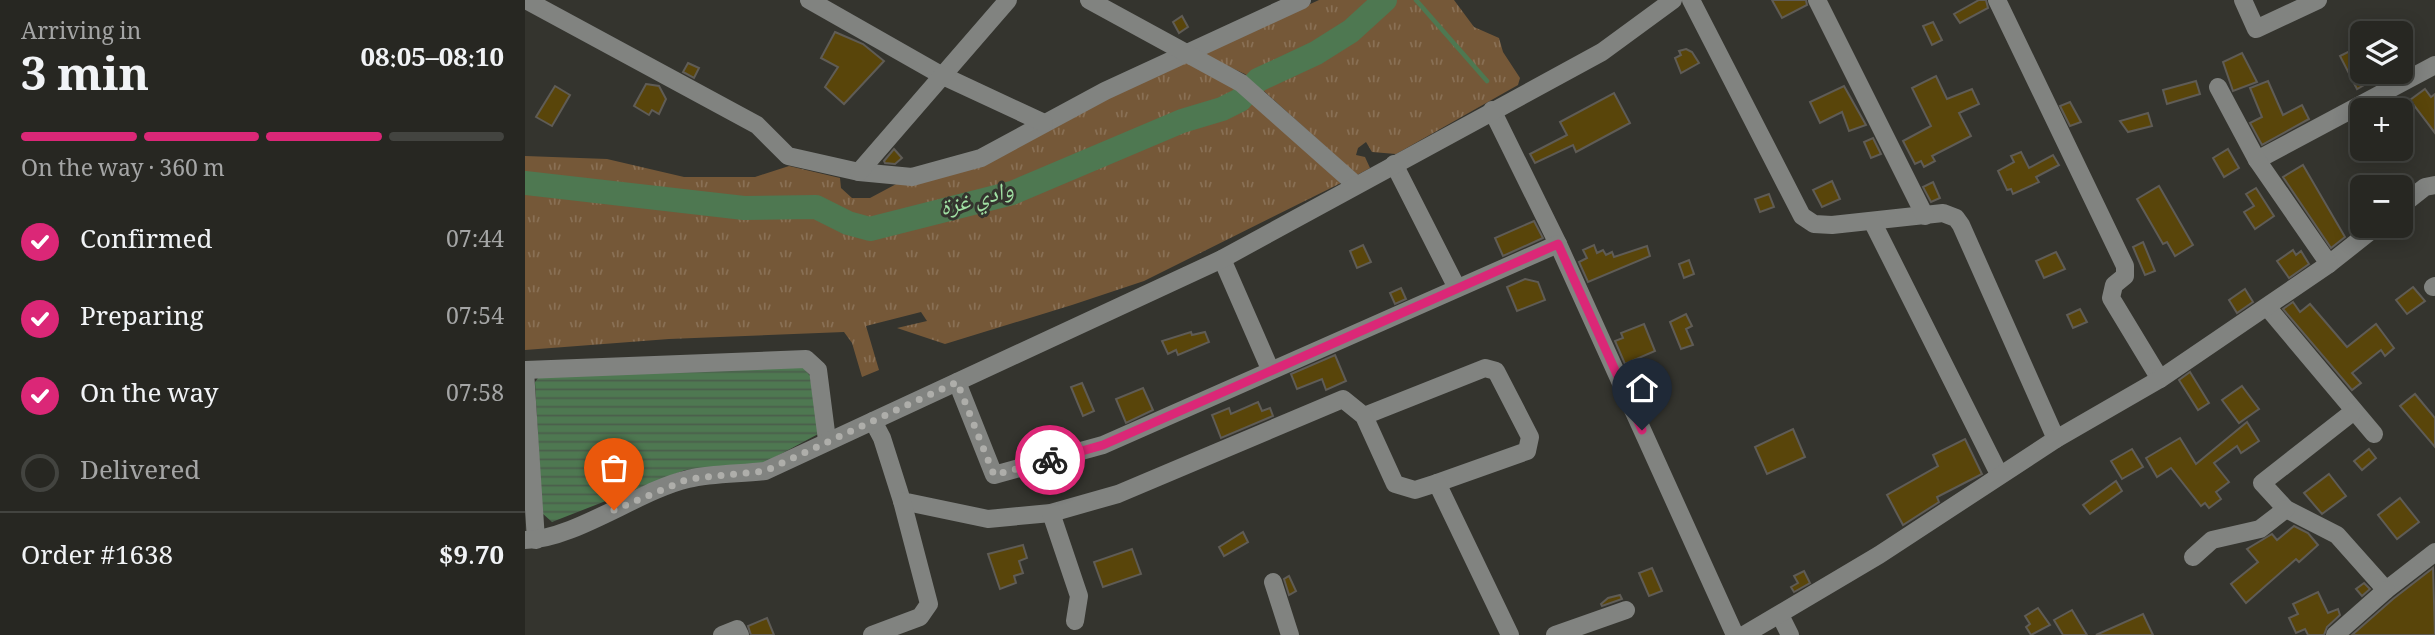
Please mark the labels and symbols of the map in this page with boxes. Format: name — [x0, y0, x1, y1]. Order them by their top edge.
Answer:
water label: وادي غزة — [935, 172, 1019, 230]
pin — [1612, 358, 1672, 430]
courier — [1015, 425, 1085, 495]
pin — [584, 438, 644, 510]

